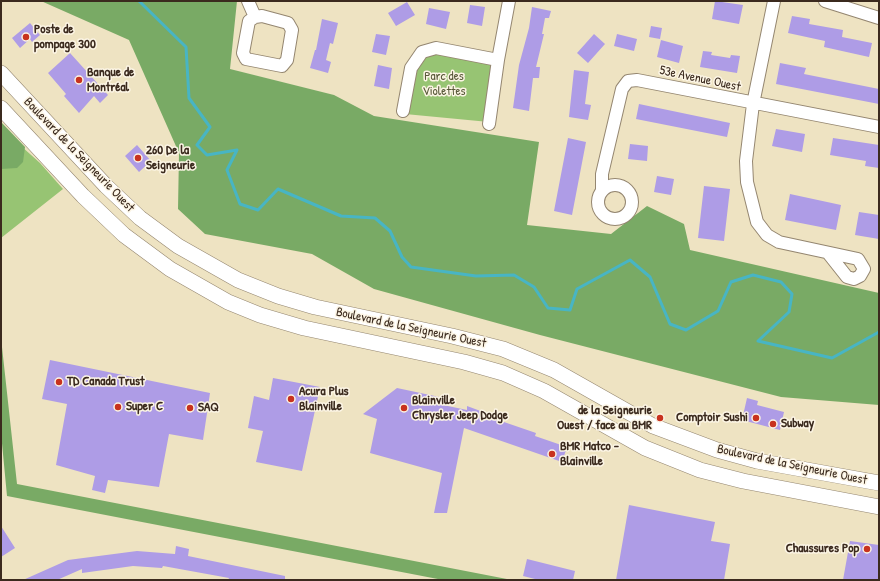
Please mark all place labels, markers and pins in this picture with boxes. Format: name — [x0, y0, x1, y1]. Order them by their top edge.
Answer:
place label: Poste de pompage 300 — [34, 22, 96, 53]
marker: Poste de pompage 300 — [21, 32, 31, 42]
place label: Banque de Montréal — [87, 65, 134, 96]
marker: Banque de Montréal — [74, 75, 84, 85]
place label: 260 De la Seigneurie — [146, 143, 195, 174]
marker: 260 De la Seigneurie — [133, 153, 143, 163]
place label: TD Canada Trust — [67, 374, 144, 390]
marker: TD Canada Trust — [54, 377, 64, 387]
place label: Acura Plus Blainville — [299, 384, 349, 415]
place label: Blainville Chrysler Jeep Dodge — [412, 393, 508, 424]
marker: Acura Plus Blainville — [286, 394, 296, 404]
place label: Super C — [126, 399, 163, 415]
place label: SAQ — [198, 400, 219, 416]
marker: Super C — [113, 402, 123, 412]
marker: SAQ — [185, 403, 195, 413]
marker: Blainville Chrysler Jeep Dodge — [399, 403, 409, 413]
place label: de la Seigneurie Ouest / face au BMR — [557, 403, 652, 434]
place label: Comptoir Sushi — [676, 410, 748, 426]
marker: de la Seigneurie Ouest / face au BMR — [655, 413, 665, 423]
marker: Comptoir Sushi — [751, 413, 761, 423]
place label: Subway — [781, 416, 814, 432]
marker: Subway — [768, 419, 778, 429]
place label: BMR Matco - Blainville — [560, 439, 619, 470]
marker: BMR Matco - Blainville — [547, 449, 557, 459]
place label: Chaussures Pop — [786, 541, 859, 557]
marker: Chaussures Pop — [862, 544, 872, 554]

